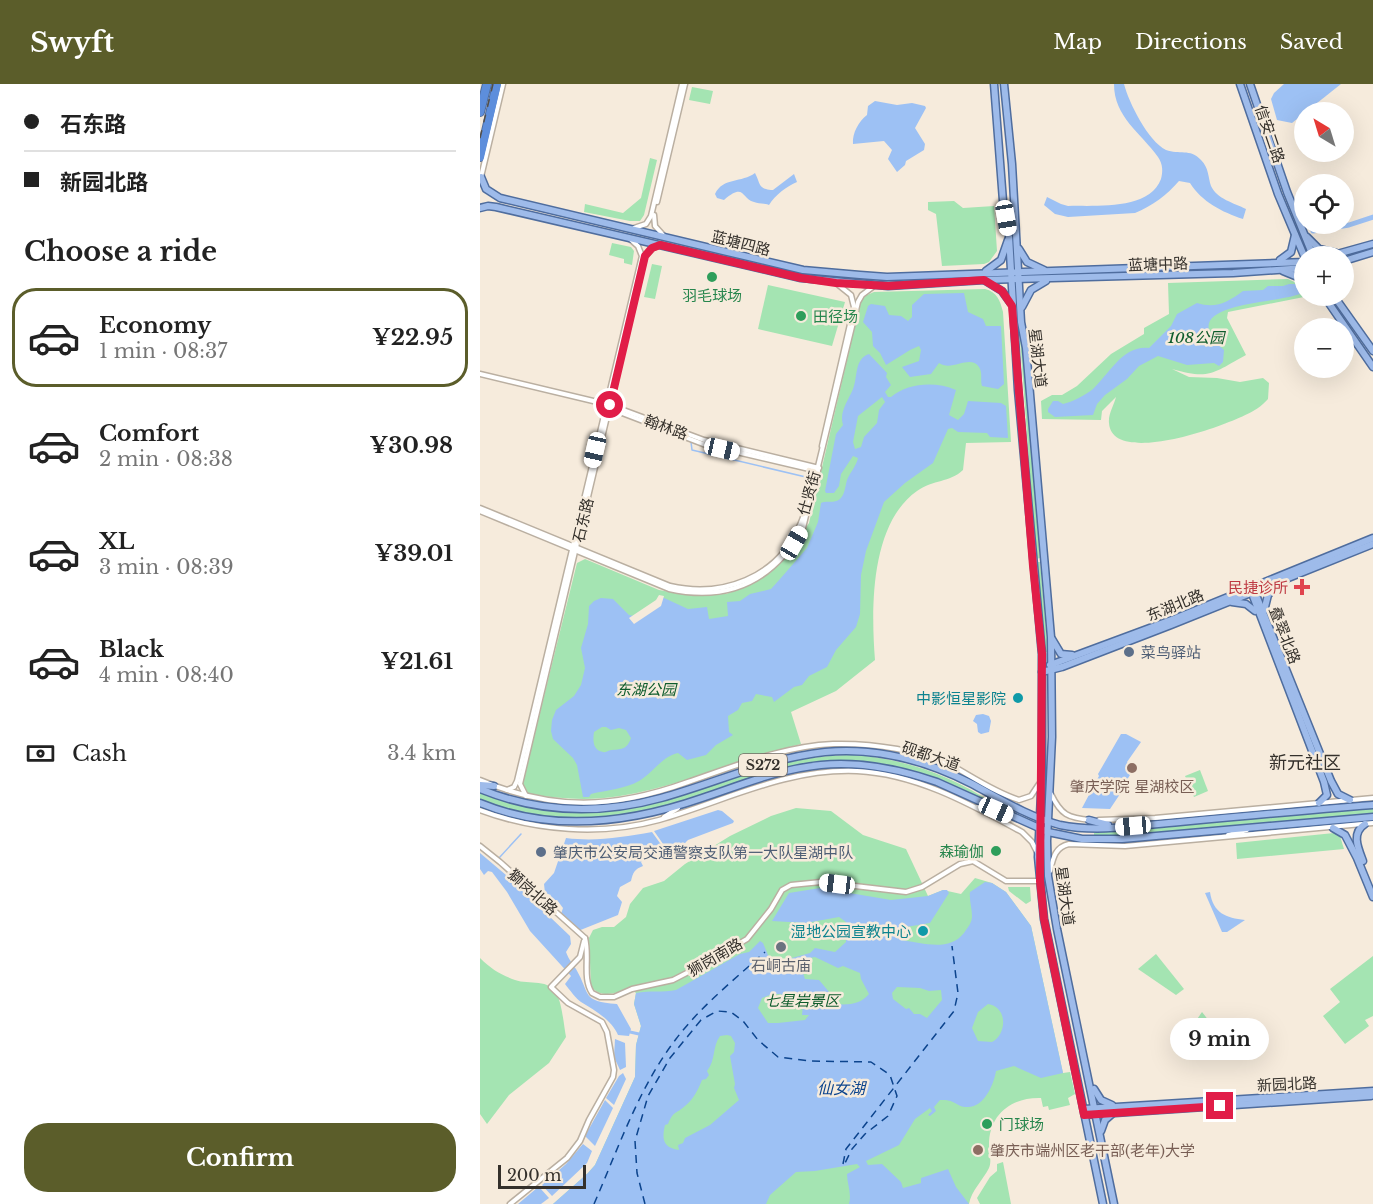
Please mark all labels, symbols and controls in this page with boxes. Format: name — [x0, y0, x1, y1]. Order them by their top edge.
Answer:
text: Swyft — [30, 25, 114, 60]
text: Map — [1053, 29, 1102, 55]
text: Directions — [1135, 29, 1247, 55]
text: Saved — [1280, 29, 1343, 55]
north arrow — [1294, 102, 1354, 162]
map controls — [1294, 102, 1354, 378]
street label: 信安二路 — [1251, 103, 1289, 165]
text: 石东路 — [60, 111, 126, 138]
text: 新园北路 — [60, 169, 148, 196]
button: locate — [1294, 174, 1354, 234]
car — [994, 199, 1018, 237]
street label: 蓝塘四路 — [710, 227, 772, 259]
text: Choose a ride — [24, 235, 217, 268]
button: + — [1294, 246, 1354, 306]
street label: 蓝塘中路 — [1128, 253, 1188, 275]
marker: 羽毛球场 — [705, 270, 719, 284]
place label: 羽毛球场 — [682, 286, 742, 305]
place label: 田径场 — [813, 307, 858, 326]
marker: 田径场 — [794, 309, 808, 323]
icon: car — [27, 311, 81, 365]
text: Economy — [99, 312, 211, 339]
button: − — [1294, 318, 1354, 378]
text: ¥22.95 — [372, 324, 453, 351]
street label: 星湖大道 — [1025, 327, 1051, 389]
park label: 108公园 — [1167, 328, 1226, 347]
text: 1 min · 08:37 — [99, 339, 227, 363]
route start — [596, 391, 623, 418]
street label: 翰林路 — [642, 410, 690, 444]
icon: car — [27, 419, 81, 473]
text: Comfort — [99, 420, 199, 447]
car — [582, 430, 608, 470]
text: ¥30.98 — [370, 432, 453, 459]
car — [702, 436, 742, 462]
text: 2 min · 08:38 — [99, 447, 233, 471]
street label: 仕贤街 — [794, 469, 824, 517]
street label: 石东路 — [569, 496, 597, 544]
car — [777, 523, 811, 563]
icon: car — [27, 527, 81, 581]
text: XL — [99, 528, 134, 555]
text: ¥39.01 — [375, 540, 453, 567]
text: 3 min · 08:39 — [99, 555, 234, 579]
place label: 民捷诊所 — [1228, 578, 1288, 597]
marker: 民捷诊所 — [1293, 578, 1311, 596]
street label: 东湖北路 — [1144, 585, 1206, 625]
street label: 叠翠北路 — [1265, 604, 1305, 666]
icon: car — [27, 635, 81, 689]
text: Black — [99, 636, 164, 663]
place label: 菜鸟驿站 — [1141, 643, 1201, 662]
marker: 菜鸟驿站 — [1122, 645, 1136, 659]
text: ¥21.61 — [381, 648, 453, 675]
text: 4 min · 08:40 — [99, 663, 234, 687]
park label: 东湖公园 — [616, 680, 678, 699]
place label: 中影恒星影院 — [916, 689, 1006, 708]
marker: 中影恒星影院 — [1011, 691, 1025, 705]
icon: cash — [24, 737, 57, 770]
street label: 砚都大道 — [900, 737, 962, 775]
text: Cash — [72, 740, 127, 767]
text: 3.4 km — [387, 741, 456, 765]
district label: 新元社区 — [1269, 752, 1341, 774]
road number: S272 — [739, 754, 787, 776]
marker: 肇庆学院 星湖校区 — [1125, 761, 1139, 775]
place label: 肇庆学院 星湖校区 — [1070, 777, 1194, 796]
car — [976, 794, 1016, 826]
car — [1114, 815, 1152, 837]
place label: 森瑜伽 — [939, 842, 984, 861]
place label: 肇庆市公安局交通警察支队第一大队星湖中队 — [553, 843, 853, 862]
marker: 森瑜伽 — [989, 844, 1003, 858]
marker: 肇庆市公安局交通警察支队第一大队星湖中队 — [534, 845, 548, 859]
street label: 獅岗北路 — [504, 865, 562, 919]
street label: 星湖大道 — [1051, 865, 1079, 927]
car — [818, 873, 856, 895]
place label: 湿地公园宣教中心 — [791, 922, 911, 941]
marker: 湿地公园宣教中心 — [916, 924, 930, 938]
street label: 狮岗南路 — [684, 934, 746, 980]
marker: 石峒古庙 — [774, 940, 788, 954]
place label: 石峒古庙 — [751, 956, 811, 975]
park label: 七星岩景区 — [764, 991, 841, 1010]
callout: 9 min — [1170, 1019, 1269, 1061]
text: 9 min — [1188, 1027, 1251, 1051]
street label: 新园北路 — [1257, 1073, 1317, 1095]
water label: 仙女湖 — [817, 1078, 868, 1098]
route end — [1206, 1092, 1233, 1119]
place label: 门球场 — [999, 1115, 1044, 1134]
marker: 门球场 — [980, 1117, 994, 1131]
button: Confirm — [24, 1123, 456, 1192]
place label: 肇庆市端州区老干部(老年)大学 — [990, 1141, 1195, 1160]
marker: 肇庆市端州区老干部(老年)大学 — [971, 1143, 985, 1157]
scale bar — [498, 1162, 586, 1190]
text: 200 m — [507, 1165, 561, 1185]

